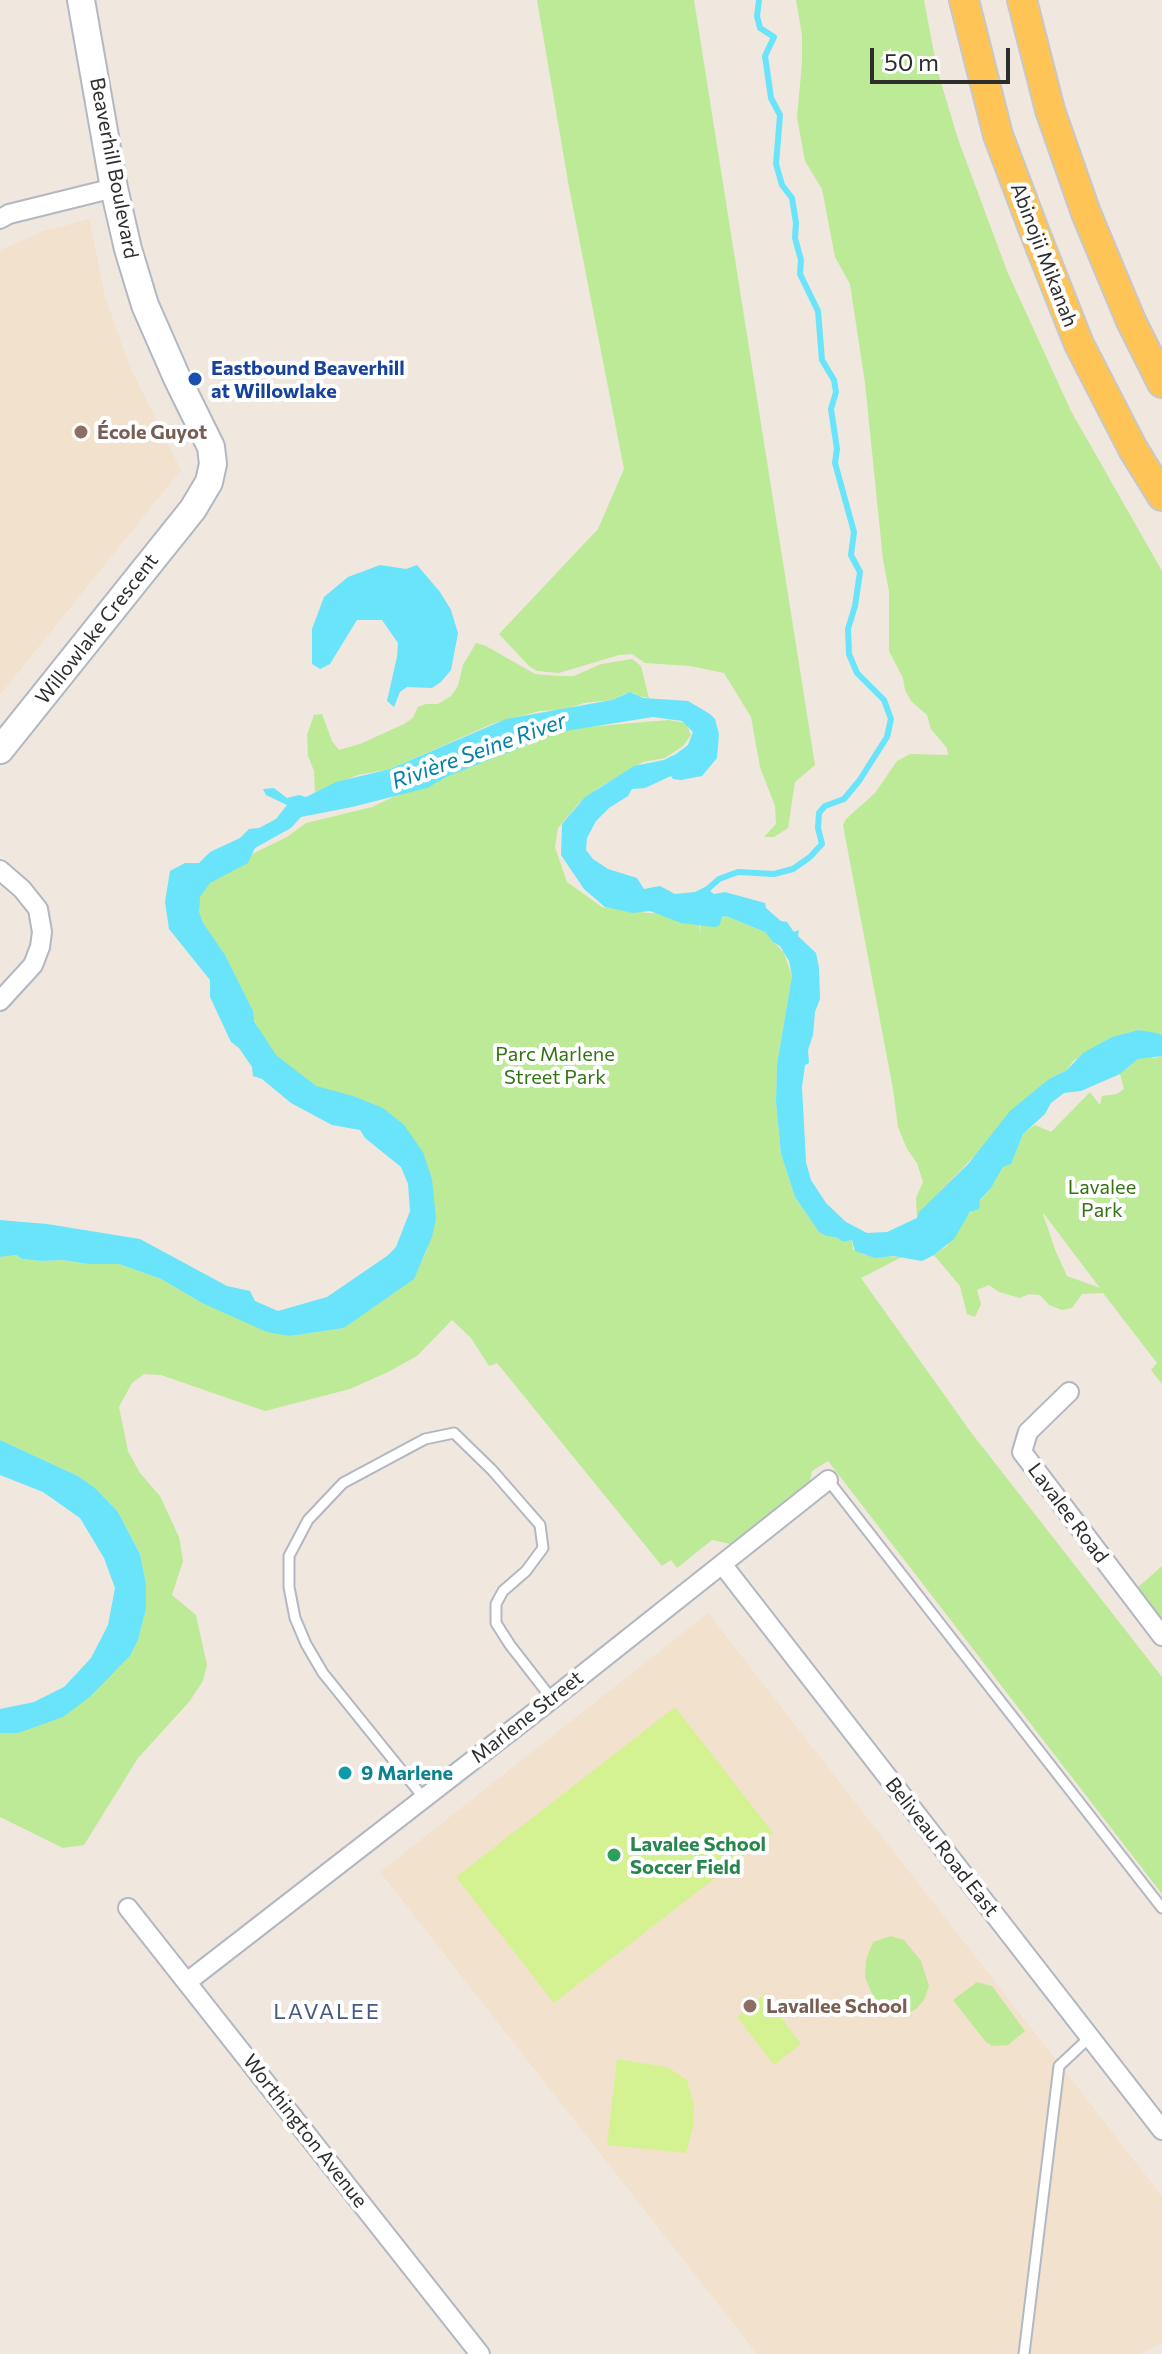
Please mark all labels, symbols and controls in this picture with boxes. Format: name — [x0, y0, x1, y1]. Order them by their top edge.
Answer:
scale bar — [874, 32, 1014, 82]
text: 50 m — [884, 47, 939, 76]
street label: Beaverhill Boulevard — [85, 75, 143, 261]
street label: Abinojii Mikanah — [1005, 180, 1083, 330]
place label: Eastbound Beaverhill at Willowlake — [211, 356, 405, 403]
marker: Eastbound Beaverhill at Willowlake — [186, 370, 204, 388]
place label: École Guyot — [97, 420, 207, 444]
marker: École Guyot — [72, 423, 90, 441]
street label: Willowlake Crescent — [31, 549, 163, 709]
water label: Rivière Seine River — [388, 707, 570, 795]
park label: Parc Marlene Street Park — [495, 1042, 615, 1089]
park label: Lavalee Park — [1068, 1175, 1136, 1222]
street label: Lavalee Road — [1023, 1458, 1113, 1568]
street label: Marlene Street — [466, 1666, 588, 1768]
place label: 9 Marlene — [361, 1761, 453, 1785]
marker: 9 Marlene — [336, 1764, 354, 1782]
street label: Beliveau Road East — [880, 1773, 1004, 1921]
place label: Lavalee School Soccer Field — [630, 1832, 766, 1879]
marker: Lavalee School Soccer Field — [605, 1846, 623, 1864]
place label: Lavallee School — [766, 1994, 907, 2018]
marker: Lavallee School — [741, 1997, 759, 2015]
district label: LAVALEE — [273, 1999, 381, 2025]
street label: Worthington Avenue — [238, 2050, 372, 2212]

